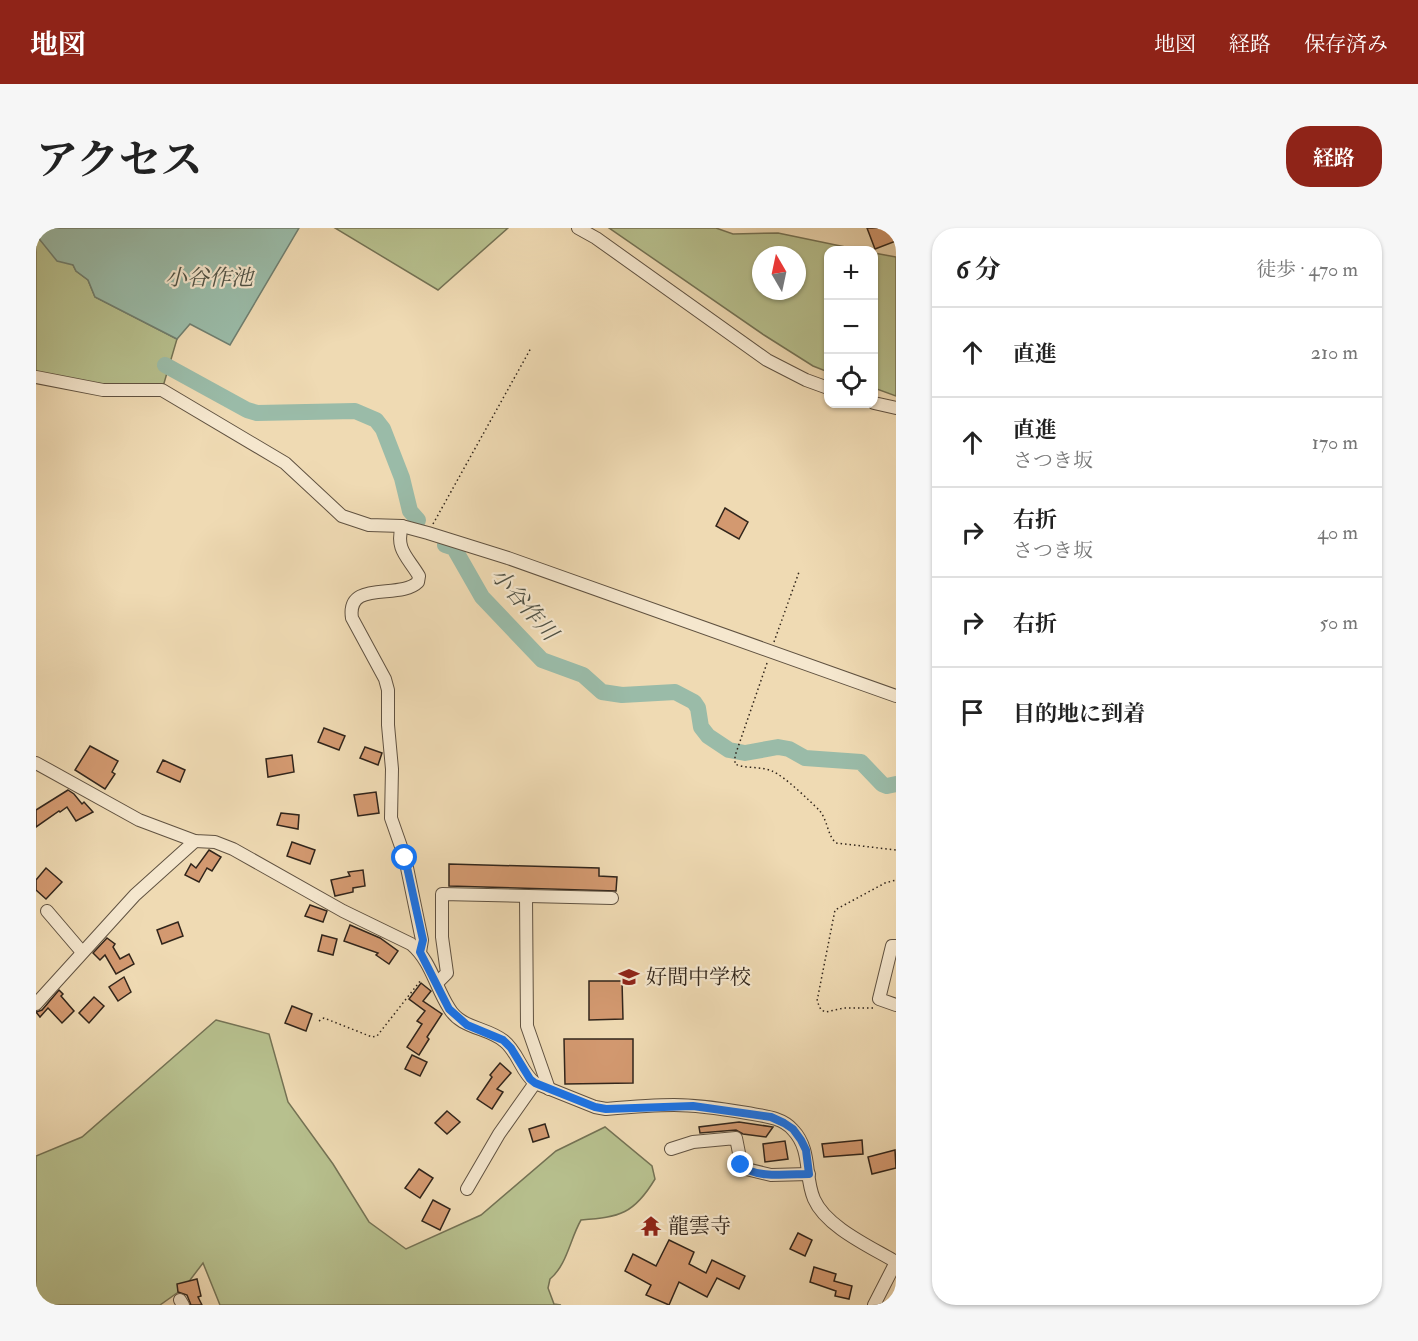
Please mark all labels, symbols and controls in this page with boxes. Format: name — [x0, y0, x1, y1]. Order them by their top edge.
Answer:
text: 地図 — [30, 28, 86, 63]
text: 地図 — [1154, 31, 1196, 58]
text: 経路 — [1229, 31, 1271, 58]
text: 保存済み — [1304, 31, 1388, 58]
button: 経路 — [1286, 126, 1382, 187]
text: アクセス — [36, 135, 203, 187]
north arrow — [752, 246, 806, 300]
map controls — [824, 246, 878, 408]
button: + — [824, 246, 878, 300]
text: 6 分 — [956, 254, 1001, 286]
text: 徒歩 · 470 m — [1256, 257, 1358, 282]
water label: 小谷作池 — [165, 264, 256, 292]
button: − — [824, 300, 878, 354]
icon: ahead — [956, 336, 989, 369]
text: 直進 — [1013, 340, 1057, 368]
text: 210 m — [1311, 340, 1358, 365]
button: locate — [824, 354, 878, 408]
text: 直進 — [1013, 416, 1057, 444]
icon: ahead — [956, 426, 989, 459]
text: 170 m — [1312, 430, 1358, 455]
text: さつき坂 — [1013, 448, 1093, 473]
text: 右折 — [1013, 506, 1057, 534]
icon: right — [956, 516, 989, 549]
text: 40 m — [1317, 520, 1358, 545]
text: さつき坂 — [1013, 538, 1093, 563]
water label: 小谷作川 — [485, 562, 565, 648]
icon: right — [956, 606, 989, 639]
text: 右折 — [1013, 610, 1057, 638]
text: 50 m — [1319, 610, 1358, 635]
icon: arrive — [956, 696, 989, 729]
text: 目的地に到着 — [1013, 700, 1145, 728]
route start — [391, 844, 417, 870]
place label: 好間中学校 — [646, 964, 751, 991]
school or university icon: 好間中学校 — [617, 965, 641, 989]
route end — [727, 1151, 753, 1177]
place label: 龍雲寺 — [668, 1213, 731, 1240]
temple icon: 龍雲寺 — [639, 1214, 663, 1238]

